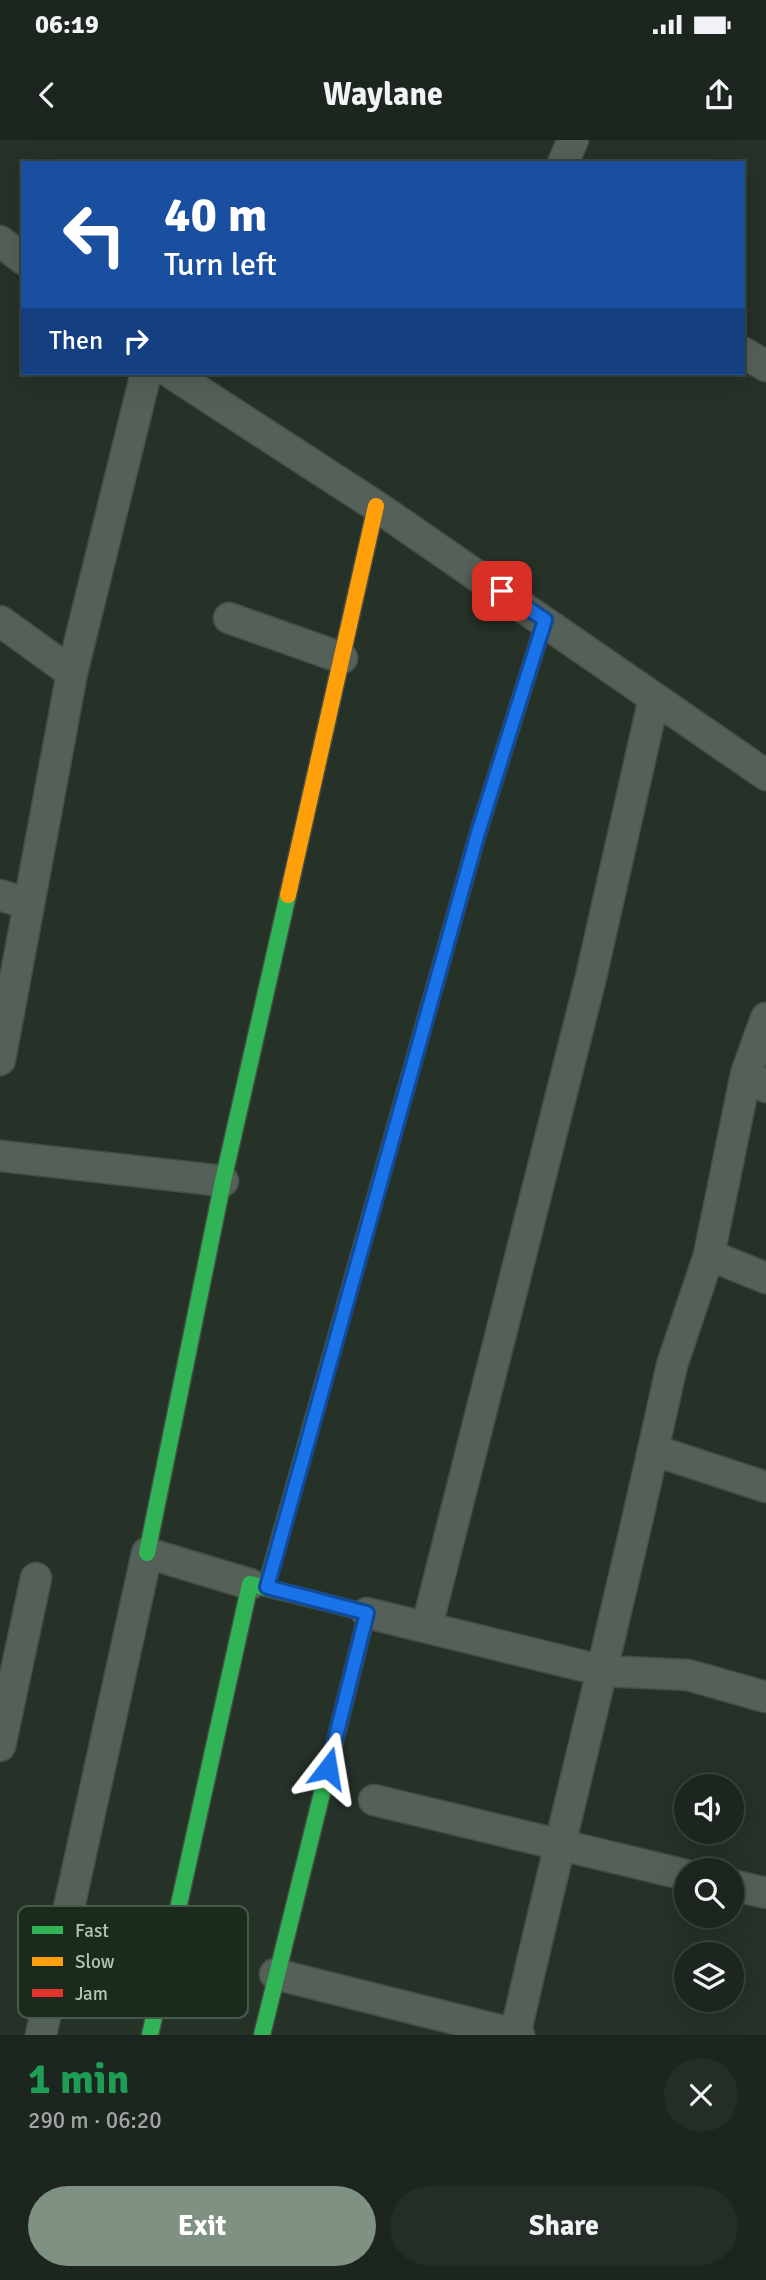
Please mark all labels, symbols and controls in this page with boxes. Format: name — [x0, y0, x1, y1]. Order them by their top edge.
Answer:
text: 06:19 — [35, 9, 99, 41]
text: Waylane — [323, 75, 443, 114]
icon: back — [28, 76, 66, 114]
icon: share — [700, 76, 738, 114]
text: 40 m — [164, 185, 267, 245]
icon: left — [49, 189, 140, 280]
text: Turn left — [164, 245, 277, 284]
icon: right — [117, 322, 155, 360]
text: Then — [49, 325, 103, 357]
pin — [472, 561, 532, 621]
icon: arrive — [483, 572, 521, 610]
position arrow — [291, 1731, 365, 1805]
map controls — [674, 1774, 744, 2012]
button: sound — [674, 1774, 744, 1844]
button: search — [674, 1858, 744, 1928]
legend — [18, 1906, 248, 2018]
text: Fast — [75, 1919, 109, 1943]
button: layers — [674, 1942, 744, 2012]
text: Slow — [75, 1950, 115, 1974]
text: Jam — [75, 1982, 108, 2006]
text: 1 min — [28, 2054, 129, 2105]
button: close — [664, 2058, 738, 2132]
text: 290 m · 06:20 — [28, 2106, 162, 2135]
button: Exit — [28, 2186, 376, 2266]
button: Share — [390, 2186, 738, 2266]

